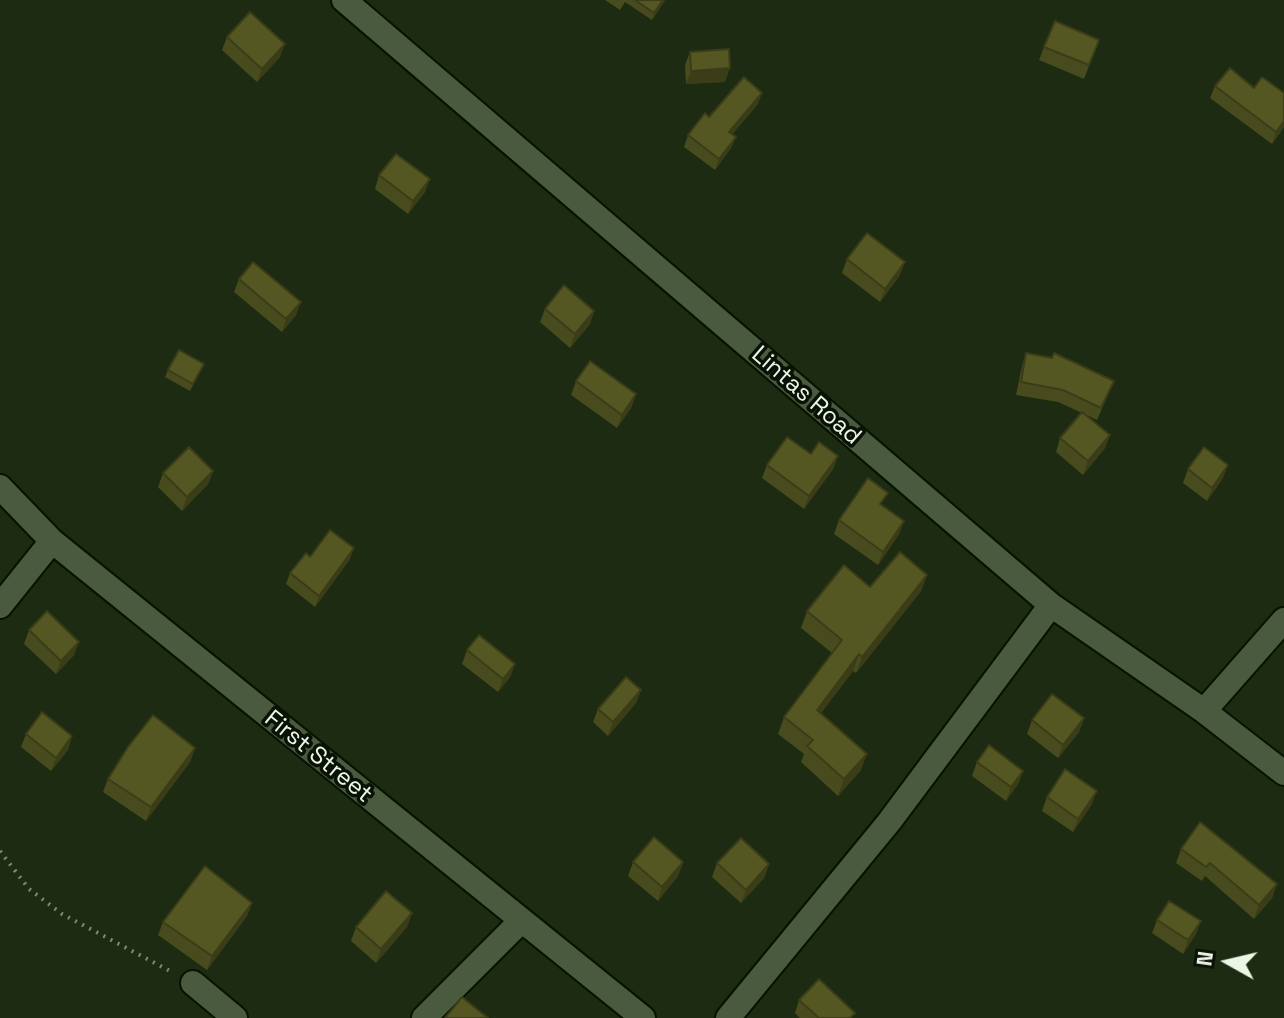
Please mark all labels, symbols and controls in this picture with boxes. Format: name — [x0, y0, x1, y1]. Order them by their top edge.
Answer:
street label: Lintas Road — [745, 341, 867, 451]
street label: First Street — [258, 705, 378, 809]
north arrow — [1188, 922, 1268, 1002]
text: N — [1189, 949, 1219, 968]

